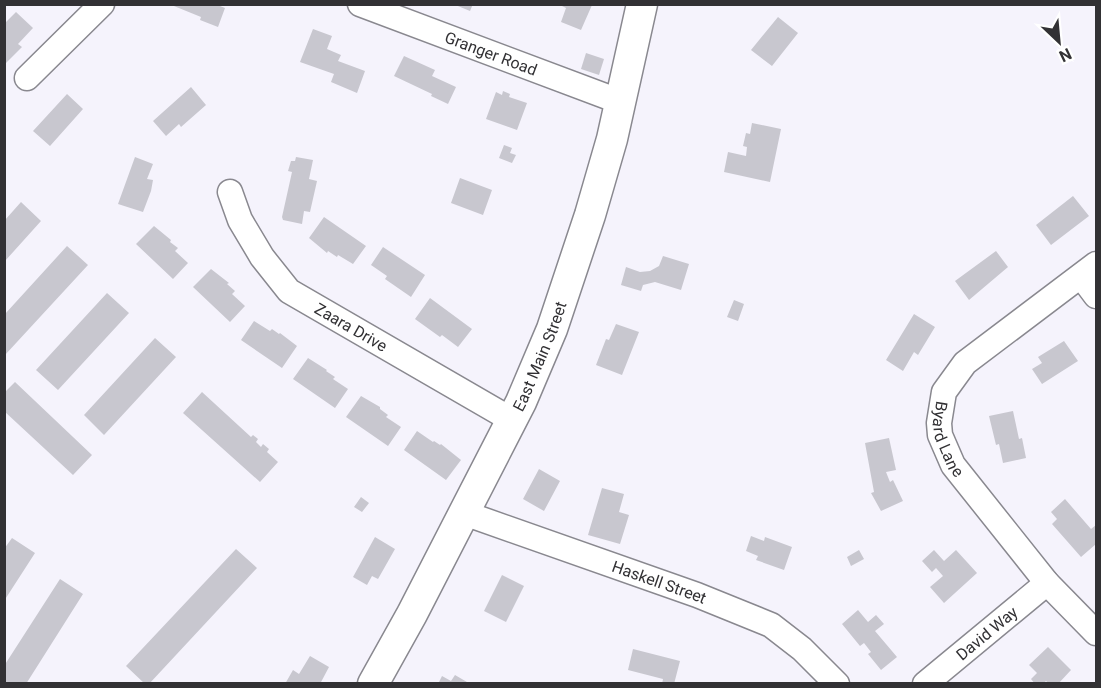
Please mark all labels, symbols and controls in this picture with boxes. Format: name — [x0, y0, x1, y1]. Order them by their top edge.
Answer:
north arrow — [1029, 12, 1089, 72]
street label: Granger Road — [442, 28, 540, 80]
text: N — [1056, 44, 1075, 66]
street label: Zaara Drive — [311, 299, 391, 356]
street label: East Main Street — [509, 299, 571, 415]
street label: Byard Lane — [928, 400, 968, 481]
street label: Haskell Street — [609, 557, 709, 608]
street label: David Way — [952, 602, 1022, 664]

